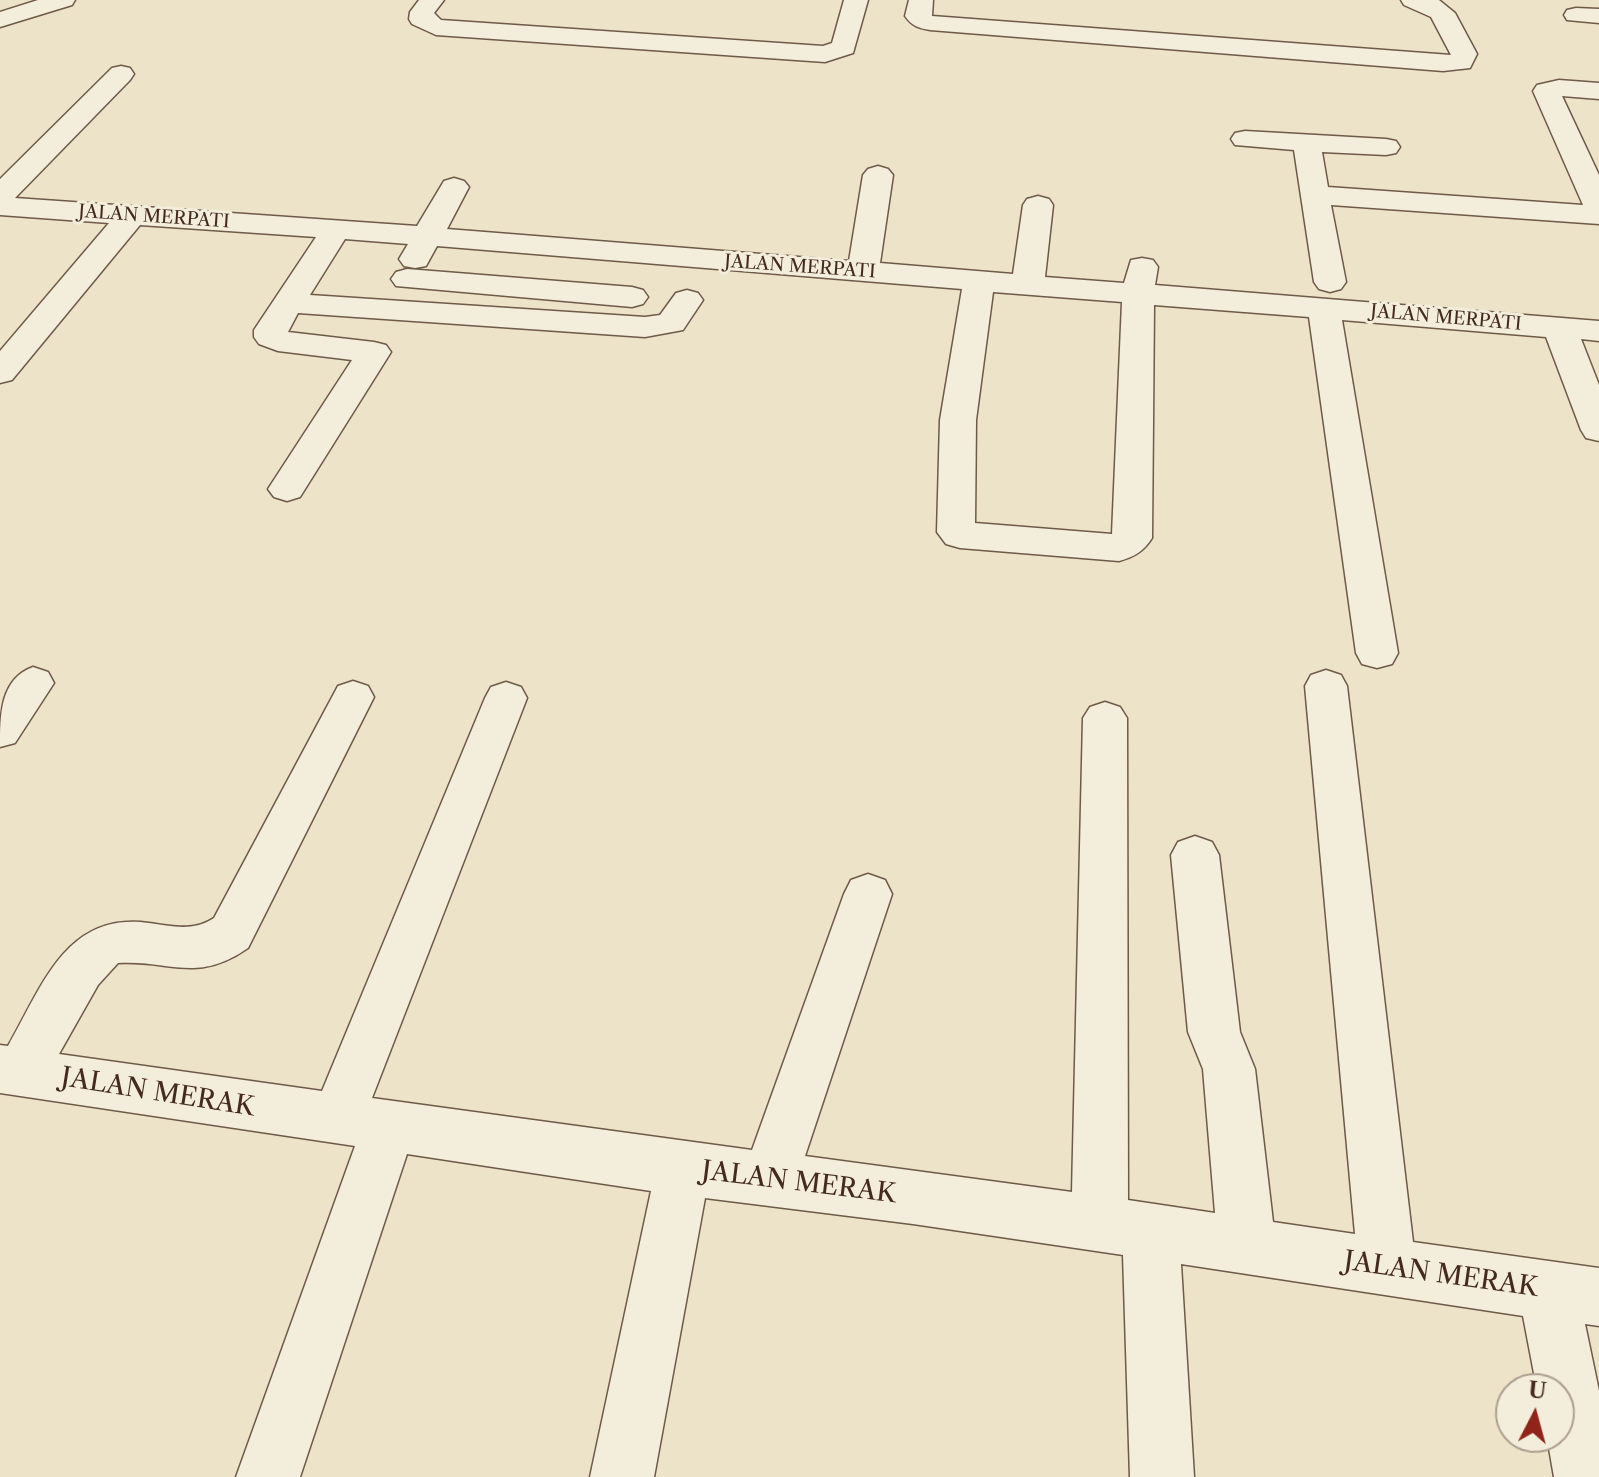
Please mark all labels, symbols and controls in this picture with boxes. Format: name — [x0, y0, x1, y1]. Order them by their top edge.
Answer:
street label: JALAN MERPATI — [78, 201, 230, 233]
street label: JALAN MERPATI — [724, 251, 876, 283]
street label: JALAN MERPATI — [1370, 301, 1522, 335]
street label: JALAN MERAK — [59, 1062, 257, 1124]
street label: JALAN MERAK — [700, 1156, 898, 1210]
street label: JALAN MERAK — [1342, 1246, 1540, 1304]
north arrow — [1495, 1373, 1575, 1453]
text: U — [1527, 1376, 1548, 1405]

